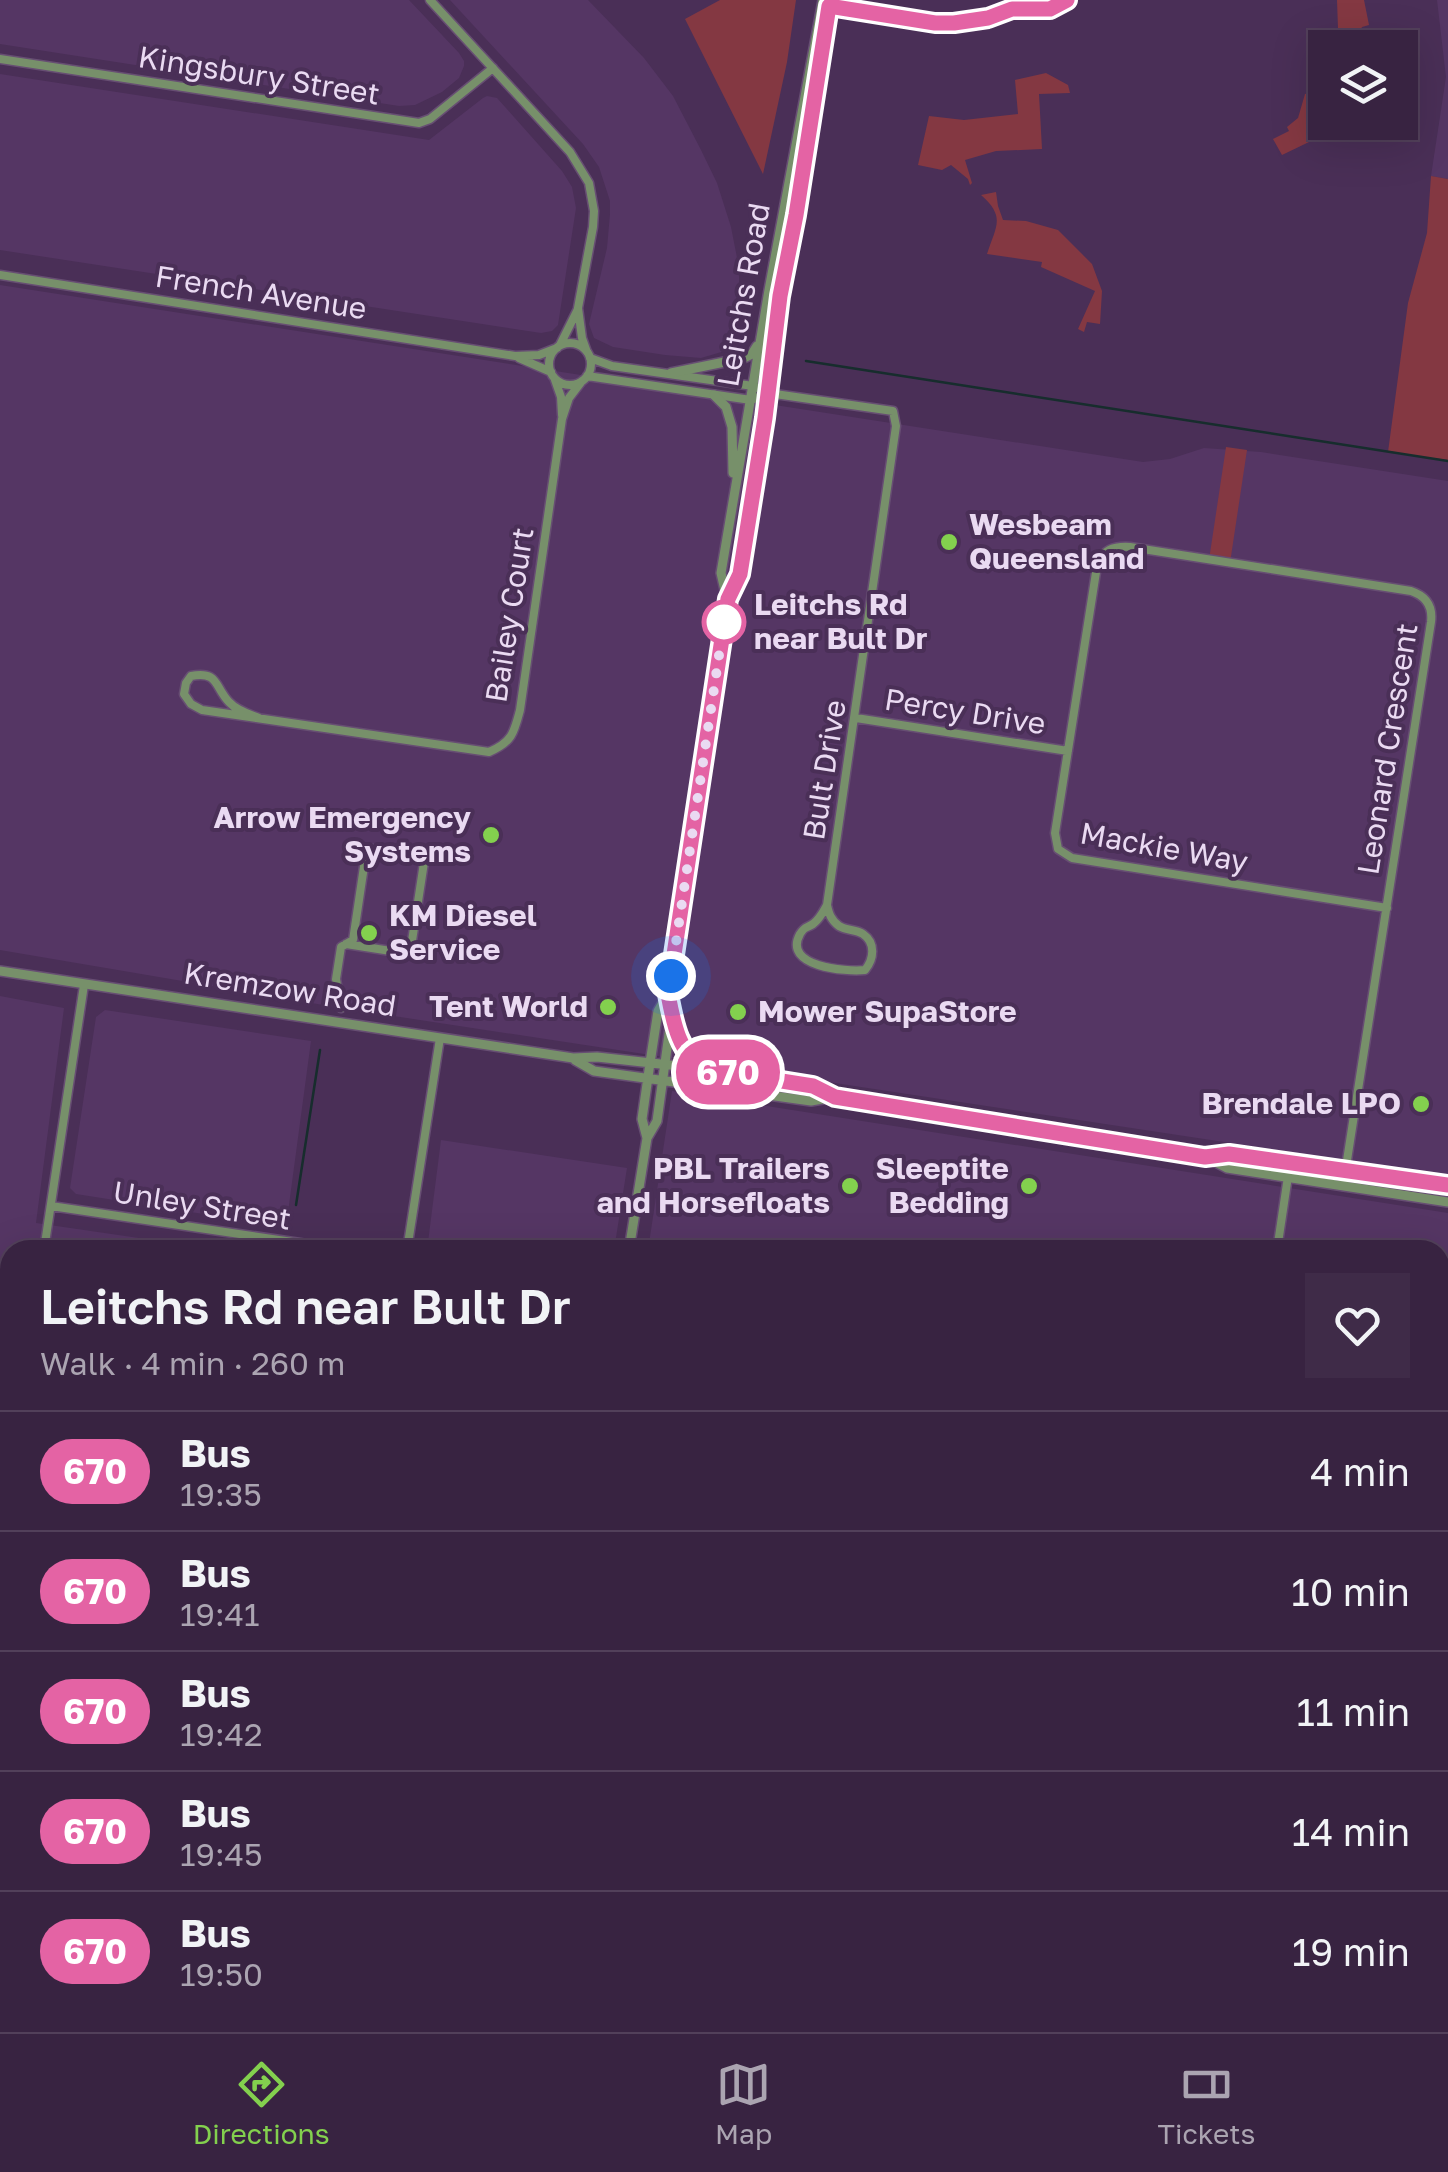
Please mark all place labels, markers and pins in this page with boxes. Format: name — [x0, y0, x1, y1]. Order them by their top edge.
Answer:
place label: Wesbeam Queensland — [969, 506, 1144, 576]
marker: Wesbeam Queensland — [938, 531, 960, 553]
place label: Leitchs Rd near Bult Dr — [754, 586, 928, 656]
marker: Leitchs Rd near Bult Dr — [703, 601, 745, 643]
place label: Arrow Emergency Systems — [214, 799, 471, 869]
marker: Arrow Emergency Systems — [480, 824, 502, 846]
place label: KM Diesel Service — [389, 897, 537, 967]
marker: KM Diesel Service — [358, 922, 380, 944]
place label: Tent World — [429, 988, 588, 1024]
place label: Mower SupaStore — [758, 993, 1017, 1029]
marker: Tent World — [597, 996, 619, 1018]
marker: Mower SupaStore — [727, 1001, 749, 1023]
place label: Brendale LPO — [1202, 1085, 1401, 1121]
marker: Brendale LPO — [1410, 1093, 1432, 1115]
place label: PBL Trailers and Horsefloats — [597, 1150, 830, 1220]
place label: Sleeptite Bedding — [875, 1150, 1009, 1220]
marker: PBL Trailers and Horsefloats — [839, 1175, 861, 1197]
marker: Sleeptite Bedding — [1018, 1175, 1040, 1197]

